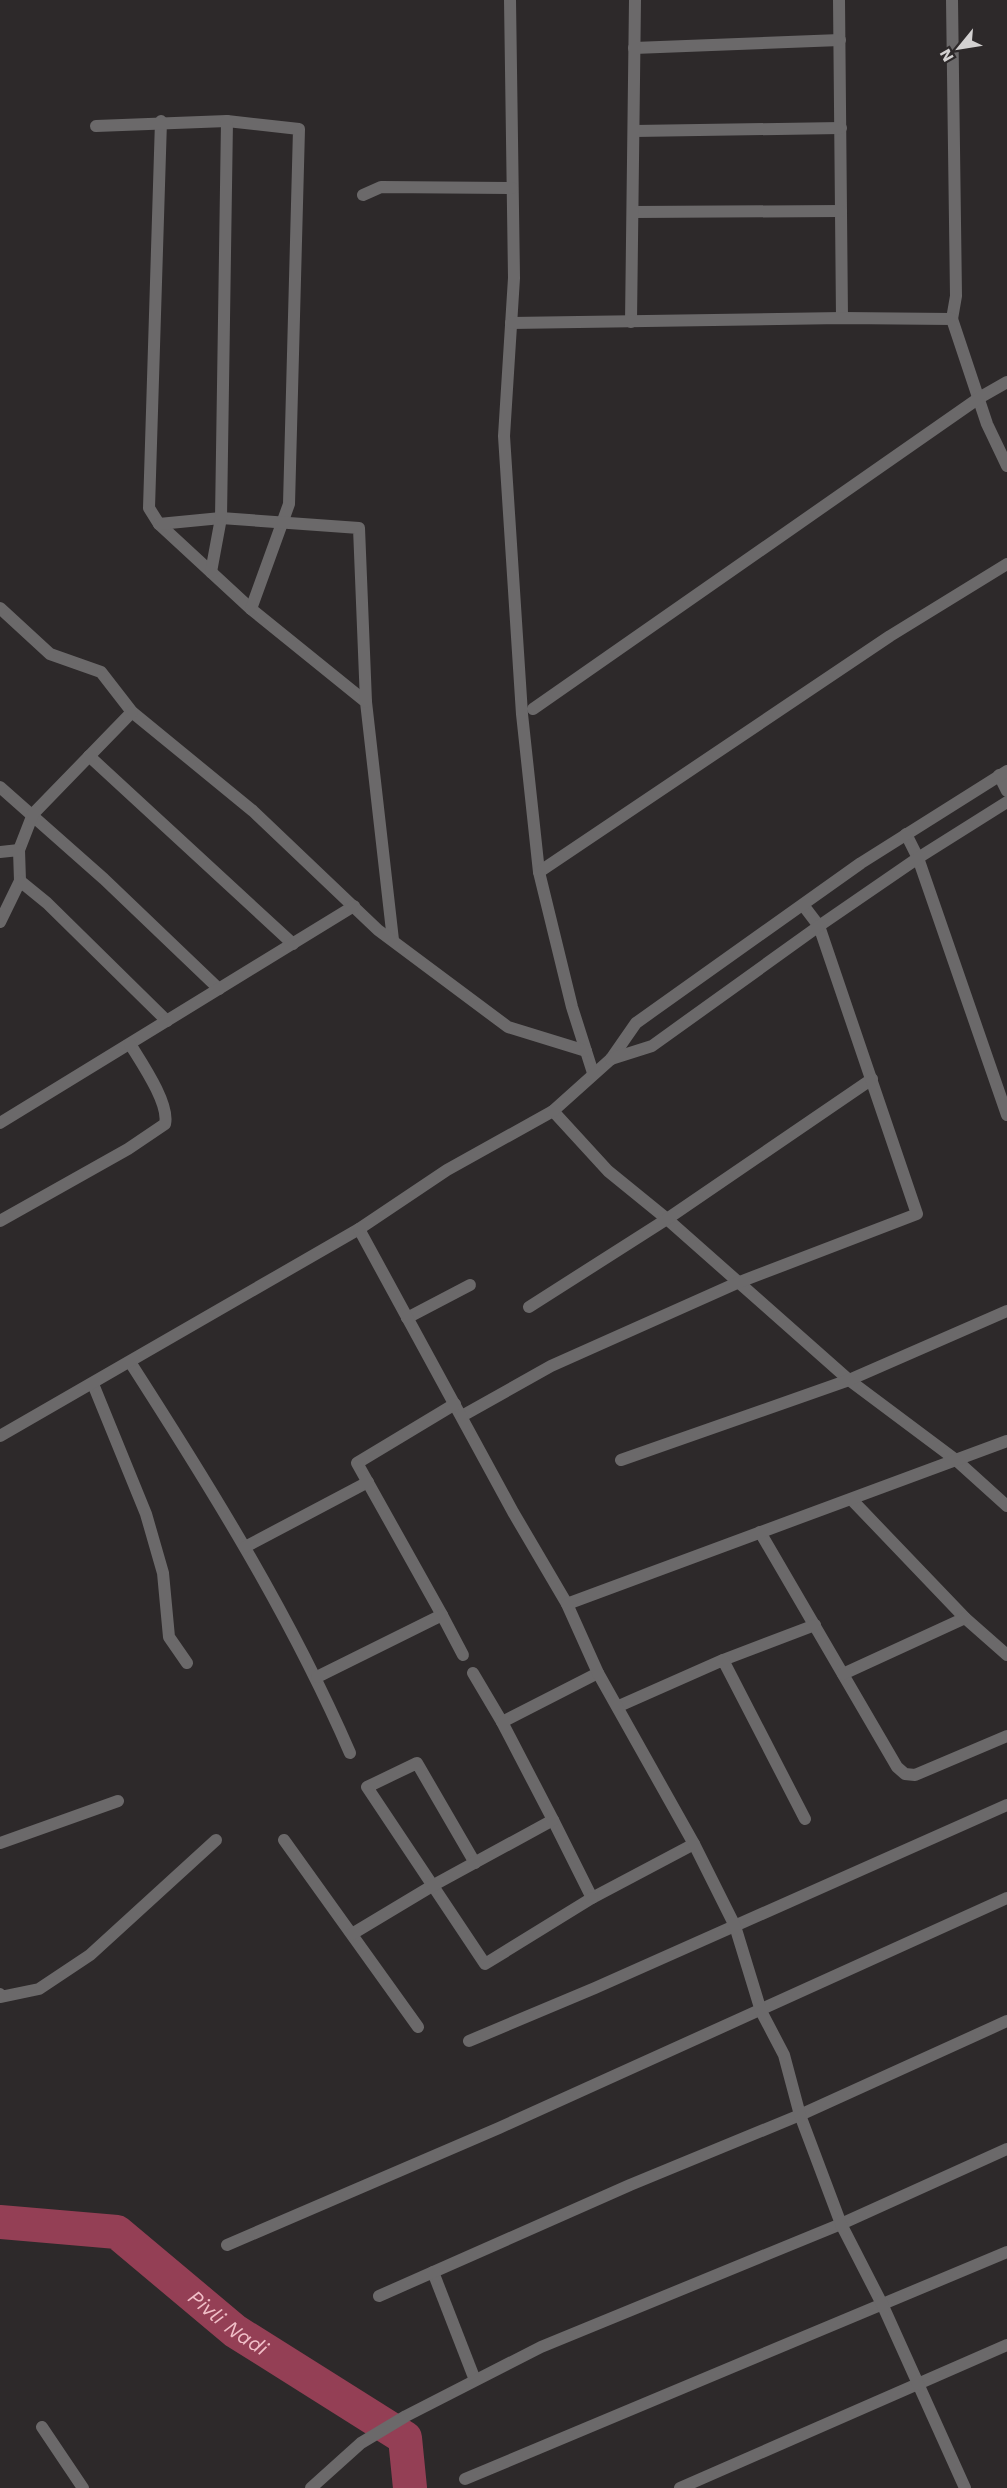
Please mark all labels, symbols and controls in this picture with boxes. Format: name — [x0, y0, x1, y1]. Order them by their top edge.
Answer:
north arrow — [929, 18, 989, 78]
text: N — [935, 45, 958, 65]
water label: Pivli Nadi — [183, 2284, 273, 2361]

